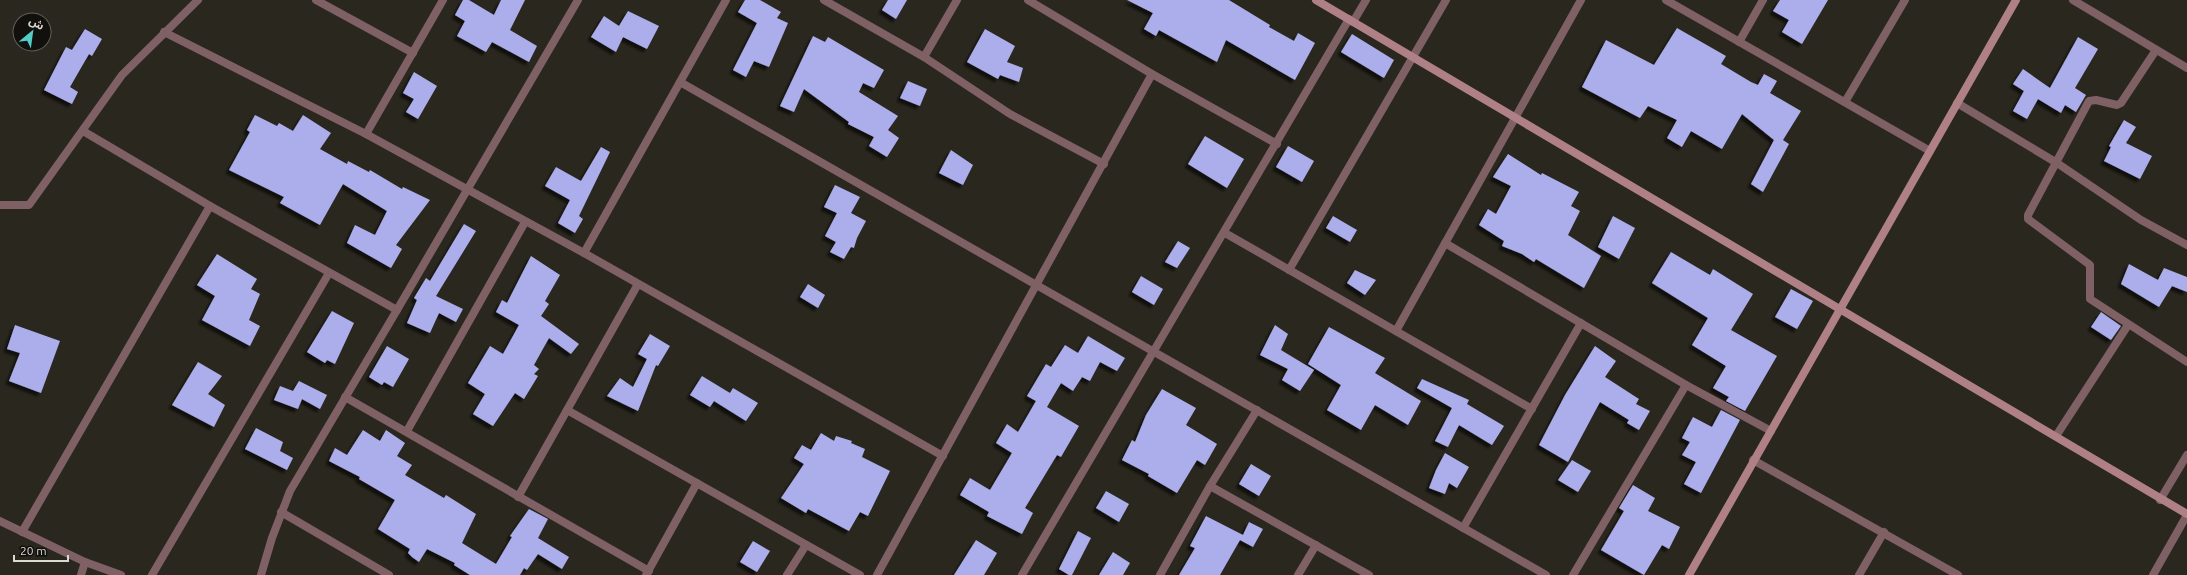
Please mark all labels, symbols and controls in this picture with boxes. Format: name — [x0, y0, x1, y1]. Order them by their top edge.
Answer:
north arrow — [12, 12, 52, 52]
text: ش — [27, 14, 46, 33]
scale bar — [14, 537, 68, 563]
text: 20 m — [20, 544, 47, 557]

